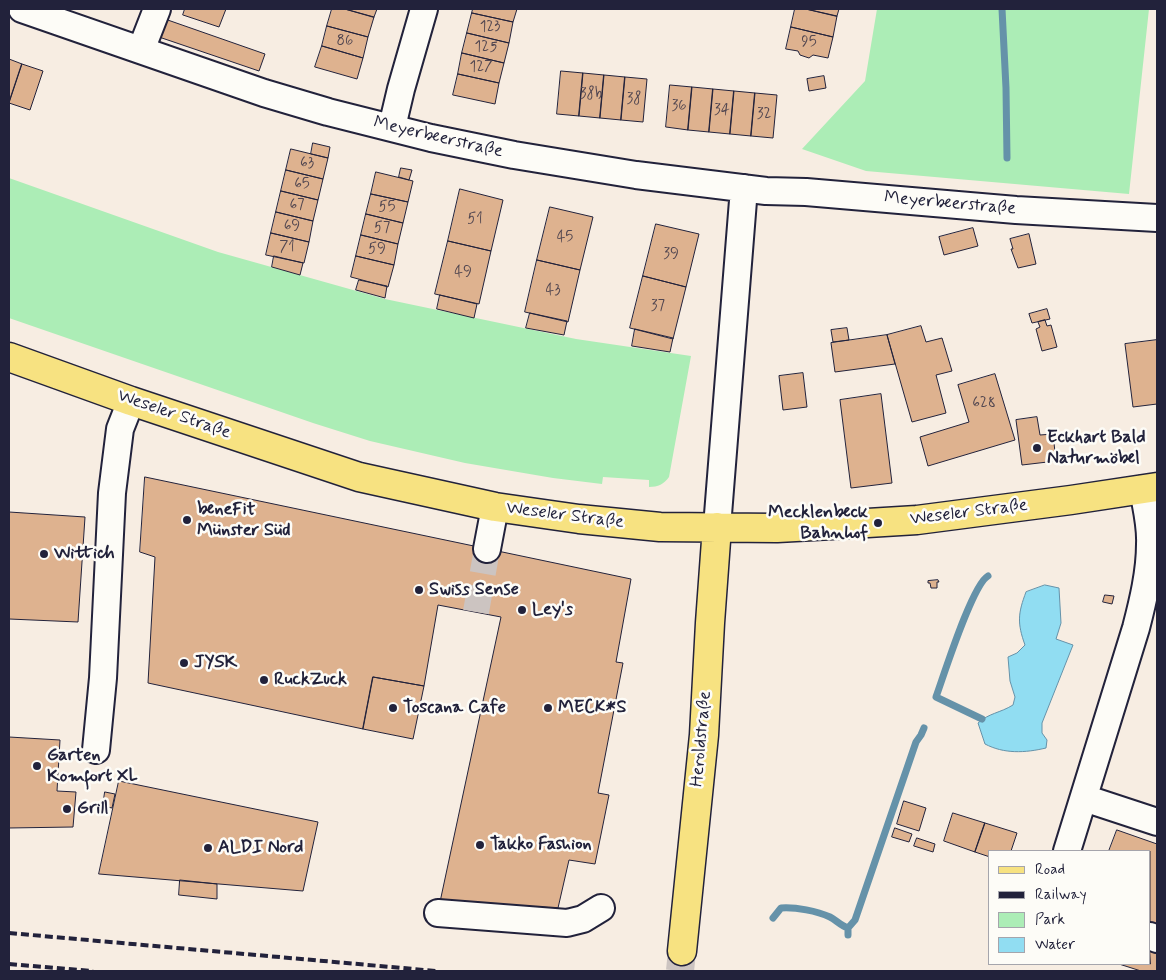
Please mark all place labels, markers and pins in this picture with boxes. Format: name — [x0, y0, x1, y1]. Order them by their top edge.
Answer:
place label: Eckhart Bald Naturmöbel — [1047, 427, 1146, 469]
marker: Eckhart Bald Naturmöbel — [1031, 442, 1043, 454]
place label: beneFit Münster Süd — [197, 499, 290, 542]
place label: Mecklenbeck Bahnhof — [768, 502, 868, 544]
marker: beneFit Münster Süd — [181, 514, 193, 526]
marker: Mecklenbeck Bahnhof — [872, 517, 884, 529]
place label: Wittich — [54, 543, 115, 565]
marker: Wittich — [38, 548, 50, 560]
place label: Swiss Sense — [429, 579, 519, 601]
marker: Swiss Sense — [413, 584, 425, 596]
place label: Ley's — [532, 599, 573, 621]
marker: Ley's — [516, 604, 528, 616]
place label: JYSK — [194, 652, 237, 674]
marker: JYSK — [178, 657, 190, 669]
place label: RuckZuck — [274, 669, 347, 691]
marker: RuckZuck — [258, 674, 270, 686]
place label: Toscana Cafe — [403, 697, 506, 719]
place label: MECK*S — [558, 697, 626, 719]
marker: Toscana Cafe — [387, 702, 399, 714]
marker: MECK*S — [542, 702, 554, 714]
place label: Garten Komfort XL — [47, 745, 138, 788]
marker: Garten Komfort XL — [31, 760, 43, 772]
place label: Grill — [77, 798, 108, 820]
marker: Grill — [61, 803, 73, 815]
place label: Takko Fashion — [490, 834, 592, 856]
place label: ALDI Nord — [218, 837, 303, 859]
marker: Takko Fashion — [474, 839, 486, 851]
marker: ALDI Nord — [202, 842, 214, 854]

